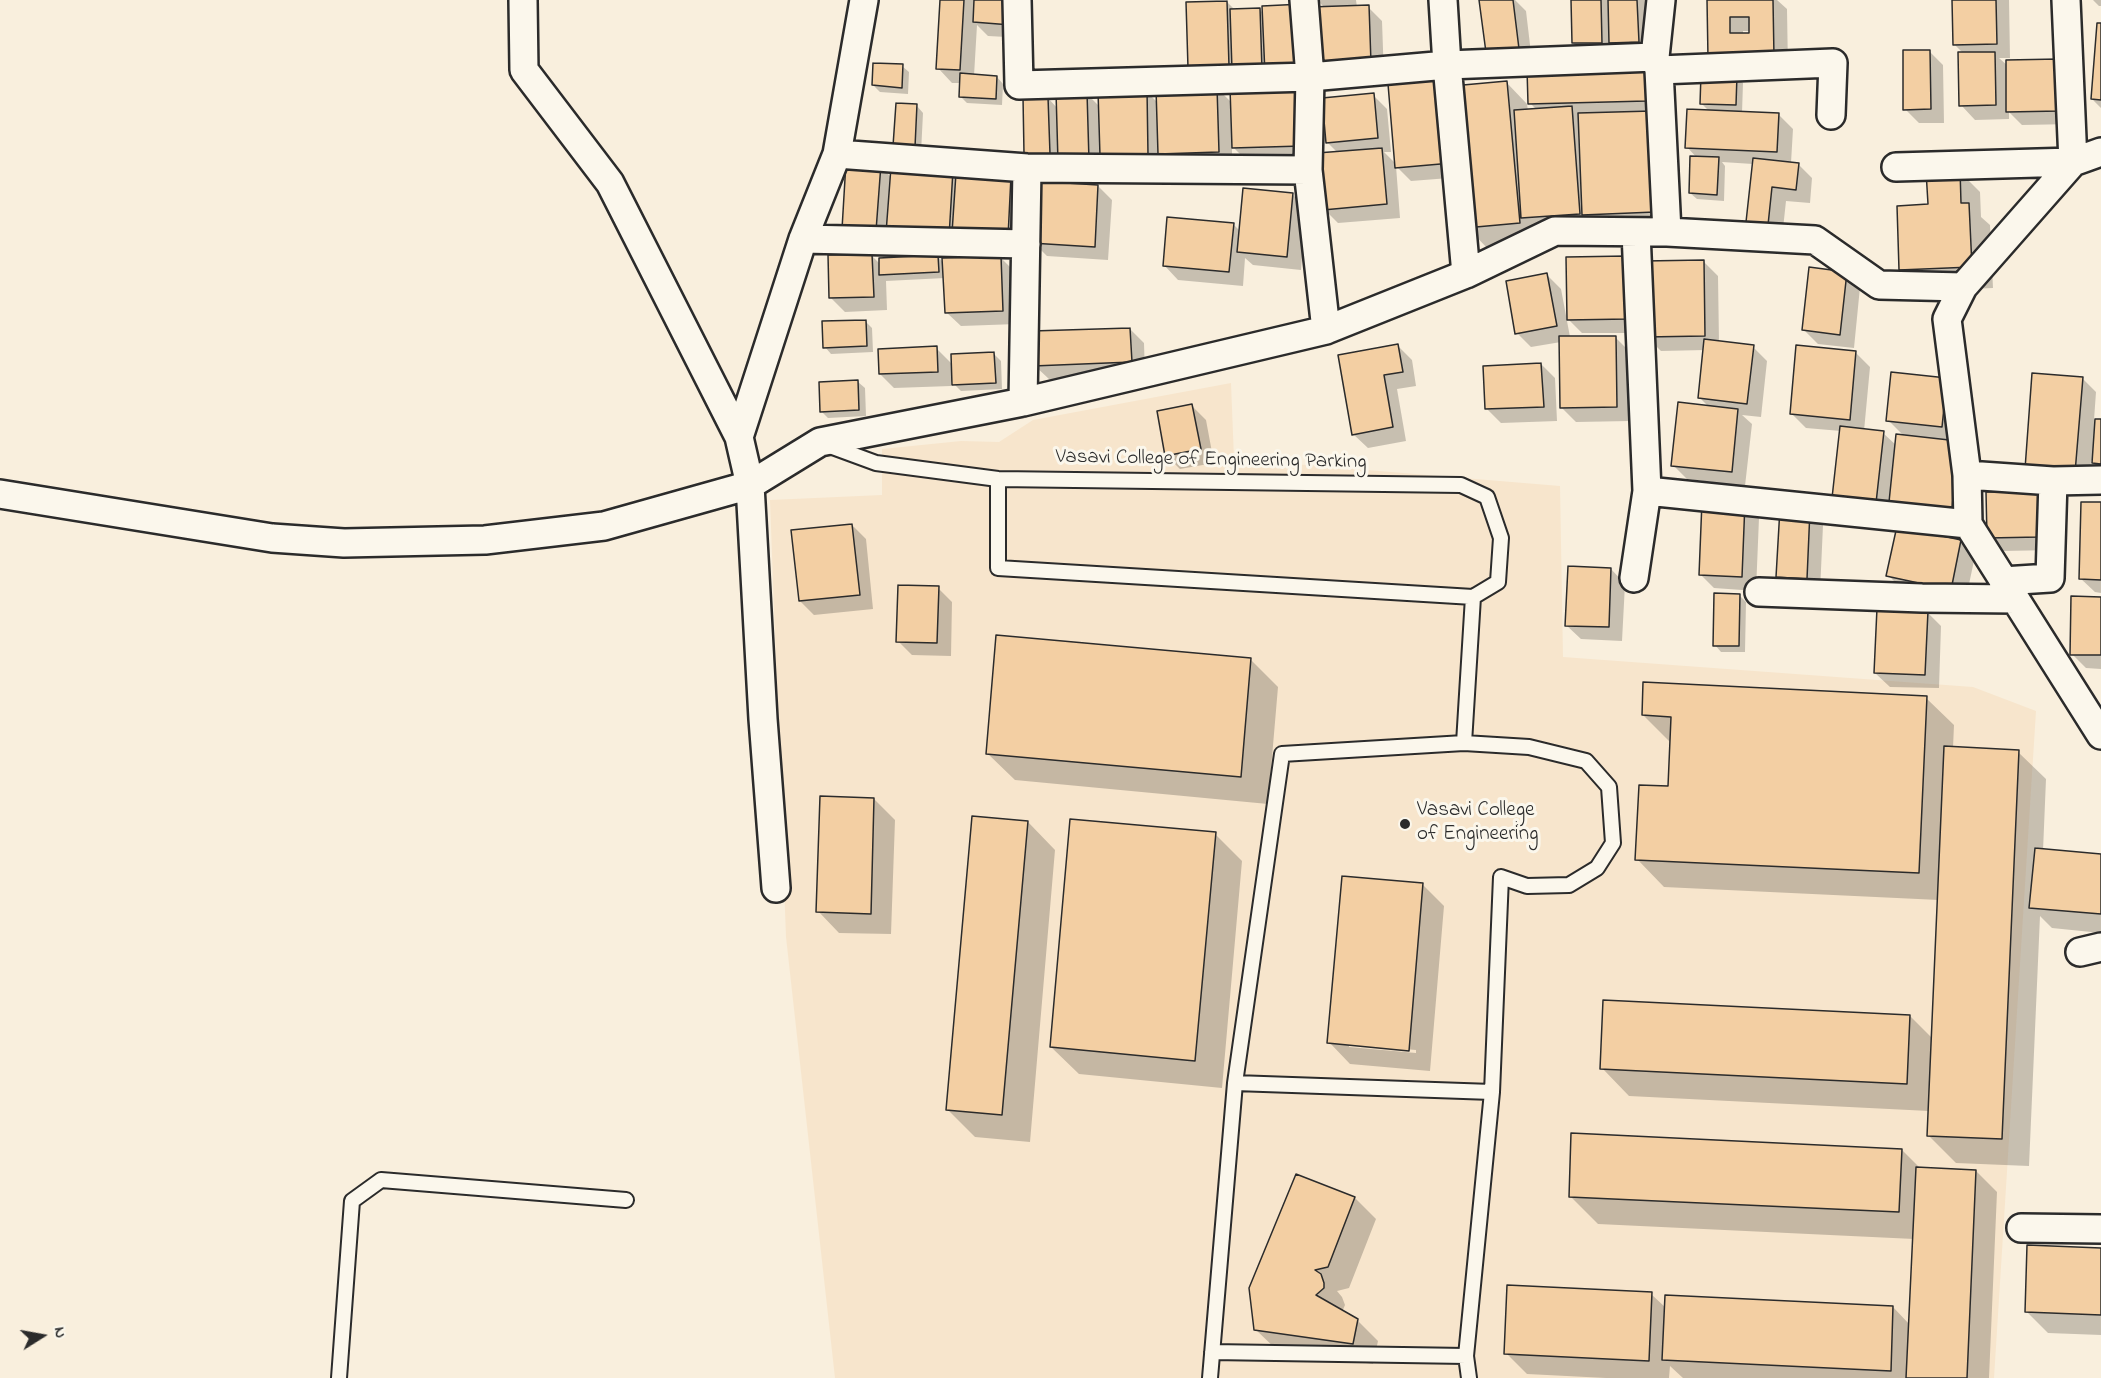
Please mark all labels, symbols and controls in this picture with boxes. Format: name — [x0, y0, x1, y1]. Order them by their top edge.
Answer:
street label: Vasavi College of Engineering Parking — [1055, 446, 1367, 476]
place label: Vasavi College of Engineering — [1417, 799, 1538, 849]
marker: Vasavi College of Engineering — [1398, 817, 1412, 831]
north arrow — [12, 1306, 72, 1366]
text: N — [47, 1325, 72, 1340]

